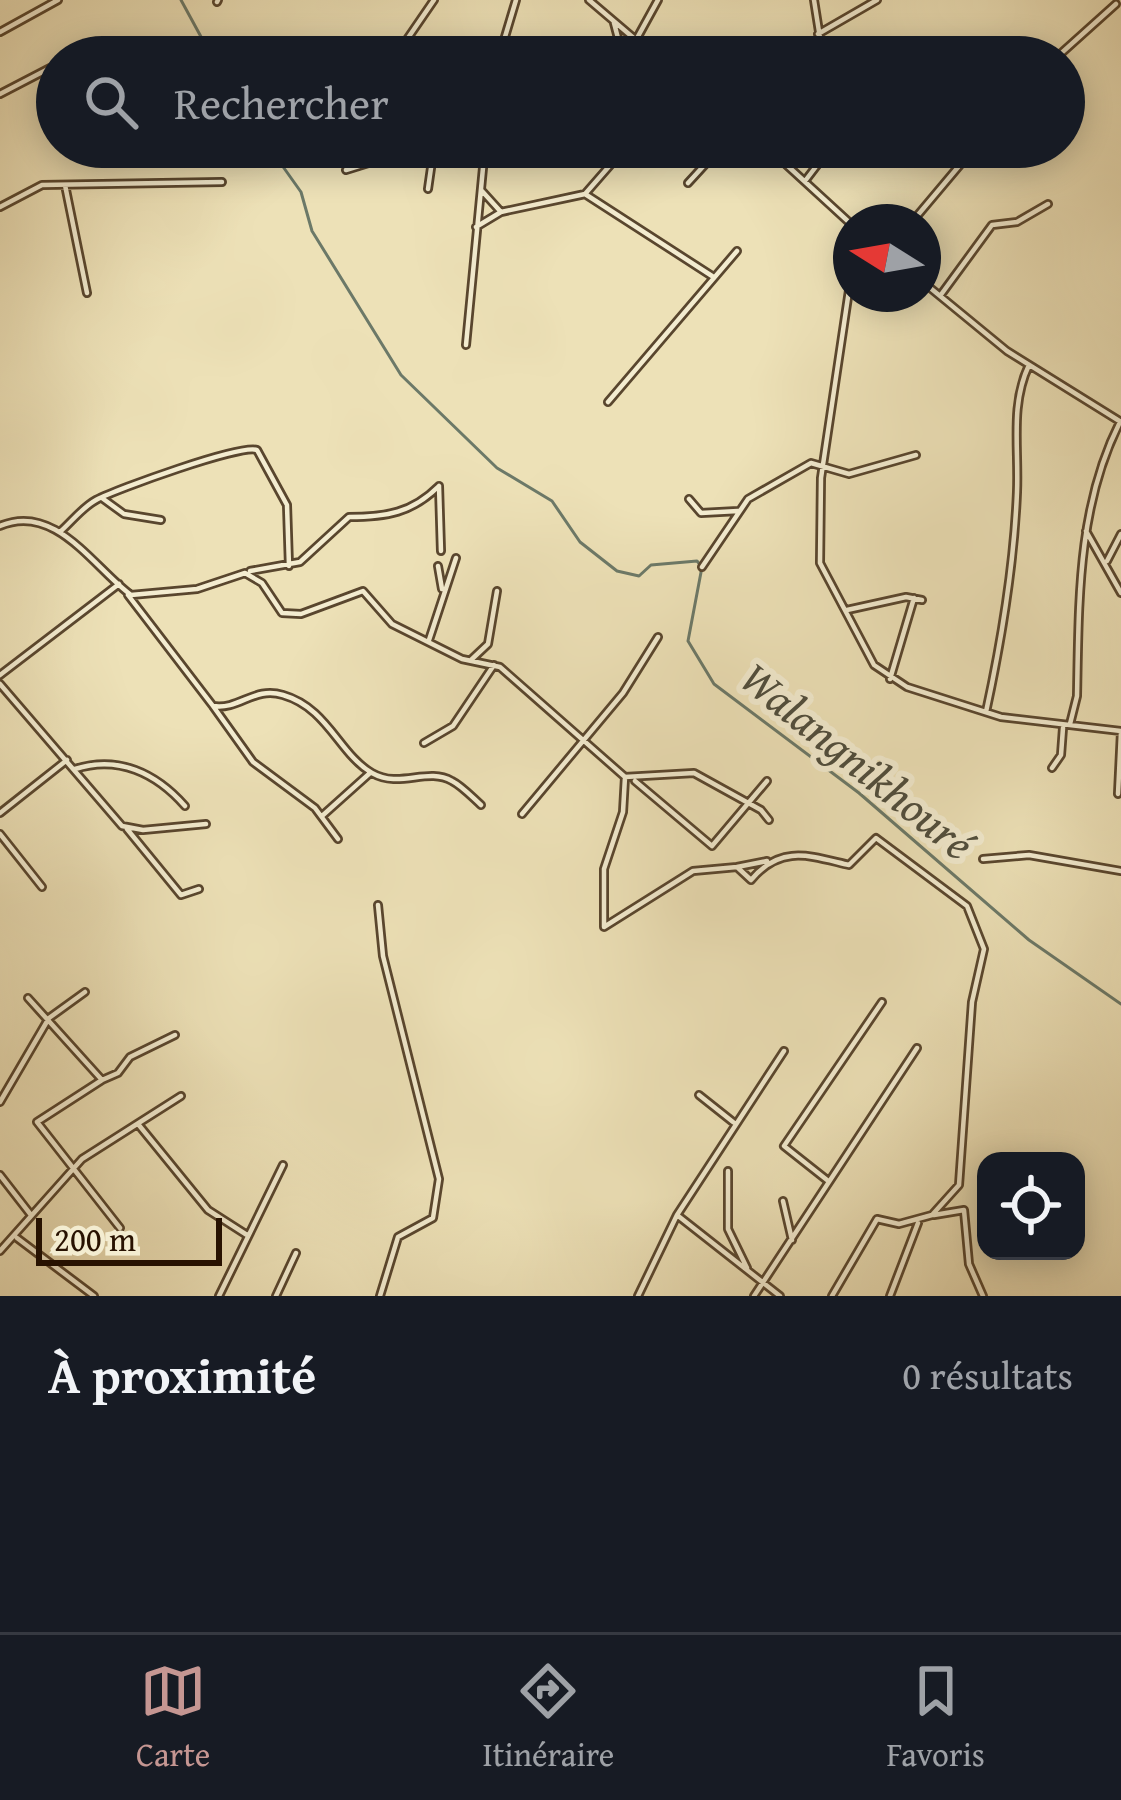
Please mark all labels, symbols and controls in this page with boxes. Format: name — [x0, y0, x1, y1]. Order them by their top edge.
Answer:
search box — [36, 36, 1085, 168]
icon: search — [78, 69, 144, 135]
text: Rechercher — [174, 70, 389, 135]
north arrow — [833, 204, 941, 312]
water label: Walangnikhouré — [727, 645, 990, 876]
map controls — [977, 1152, 1085, 1260]
button: locate — [977, 1152, 1085, 1260]
scale bar — [36, 1212, 222, 1265]
text: 200 m — [54, 1215, 136, 1263]
text: À proximité — [48, 1337, 316, 1412]
text: 0 résultats — [902, 1346, 1073, 1403]
tab: Carte — [136, 1658, 210, 1778]
tab: Itinéraire — [482, 1658, 614, 1778]
tab: Favoris — [886, 1658, 985, 1778]

